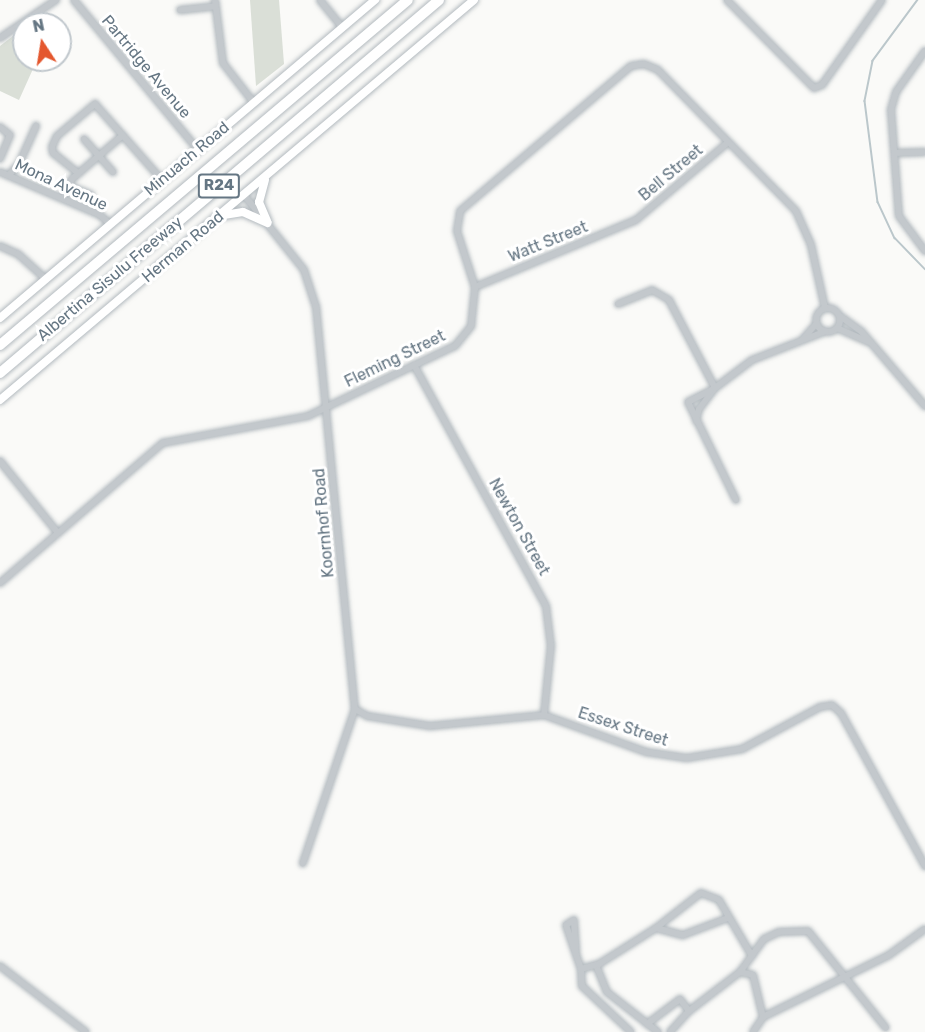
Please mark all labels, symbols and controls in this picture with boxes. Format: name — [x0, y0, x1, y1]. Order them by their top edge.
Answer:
street label: Partridge Avenue — [97, 11, 195, 123]
north arrow — [12, 12, 72, 72]
text: N — [31, 15, 46, 36]
street label: Minuach Road — [141, 118, 233, 200]
street label: Bell Street — [635, 141, 707, 205]
street label: Mona Avenue — [11, 155, 111, 215]
road number: R24 — [196, 174, 242, 198]
street label: Herman Road — [138, 207, 228, 287]
street label: Albertina Sisulu Freeway — [34, 213, 186, 345]
street label: Watt Street — [506, 217, 590, 267]
street label: Fleming Street — [341, 326, 449, 392]
street label: Koornhof Road — [310, 467, 338, 579]
street label: Newton Street — [484, 475, 554, 579]
street label: Essex Street — [576, 703, 670, 751]

